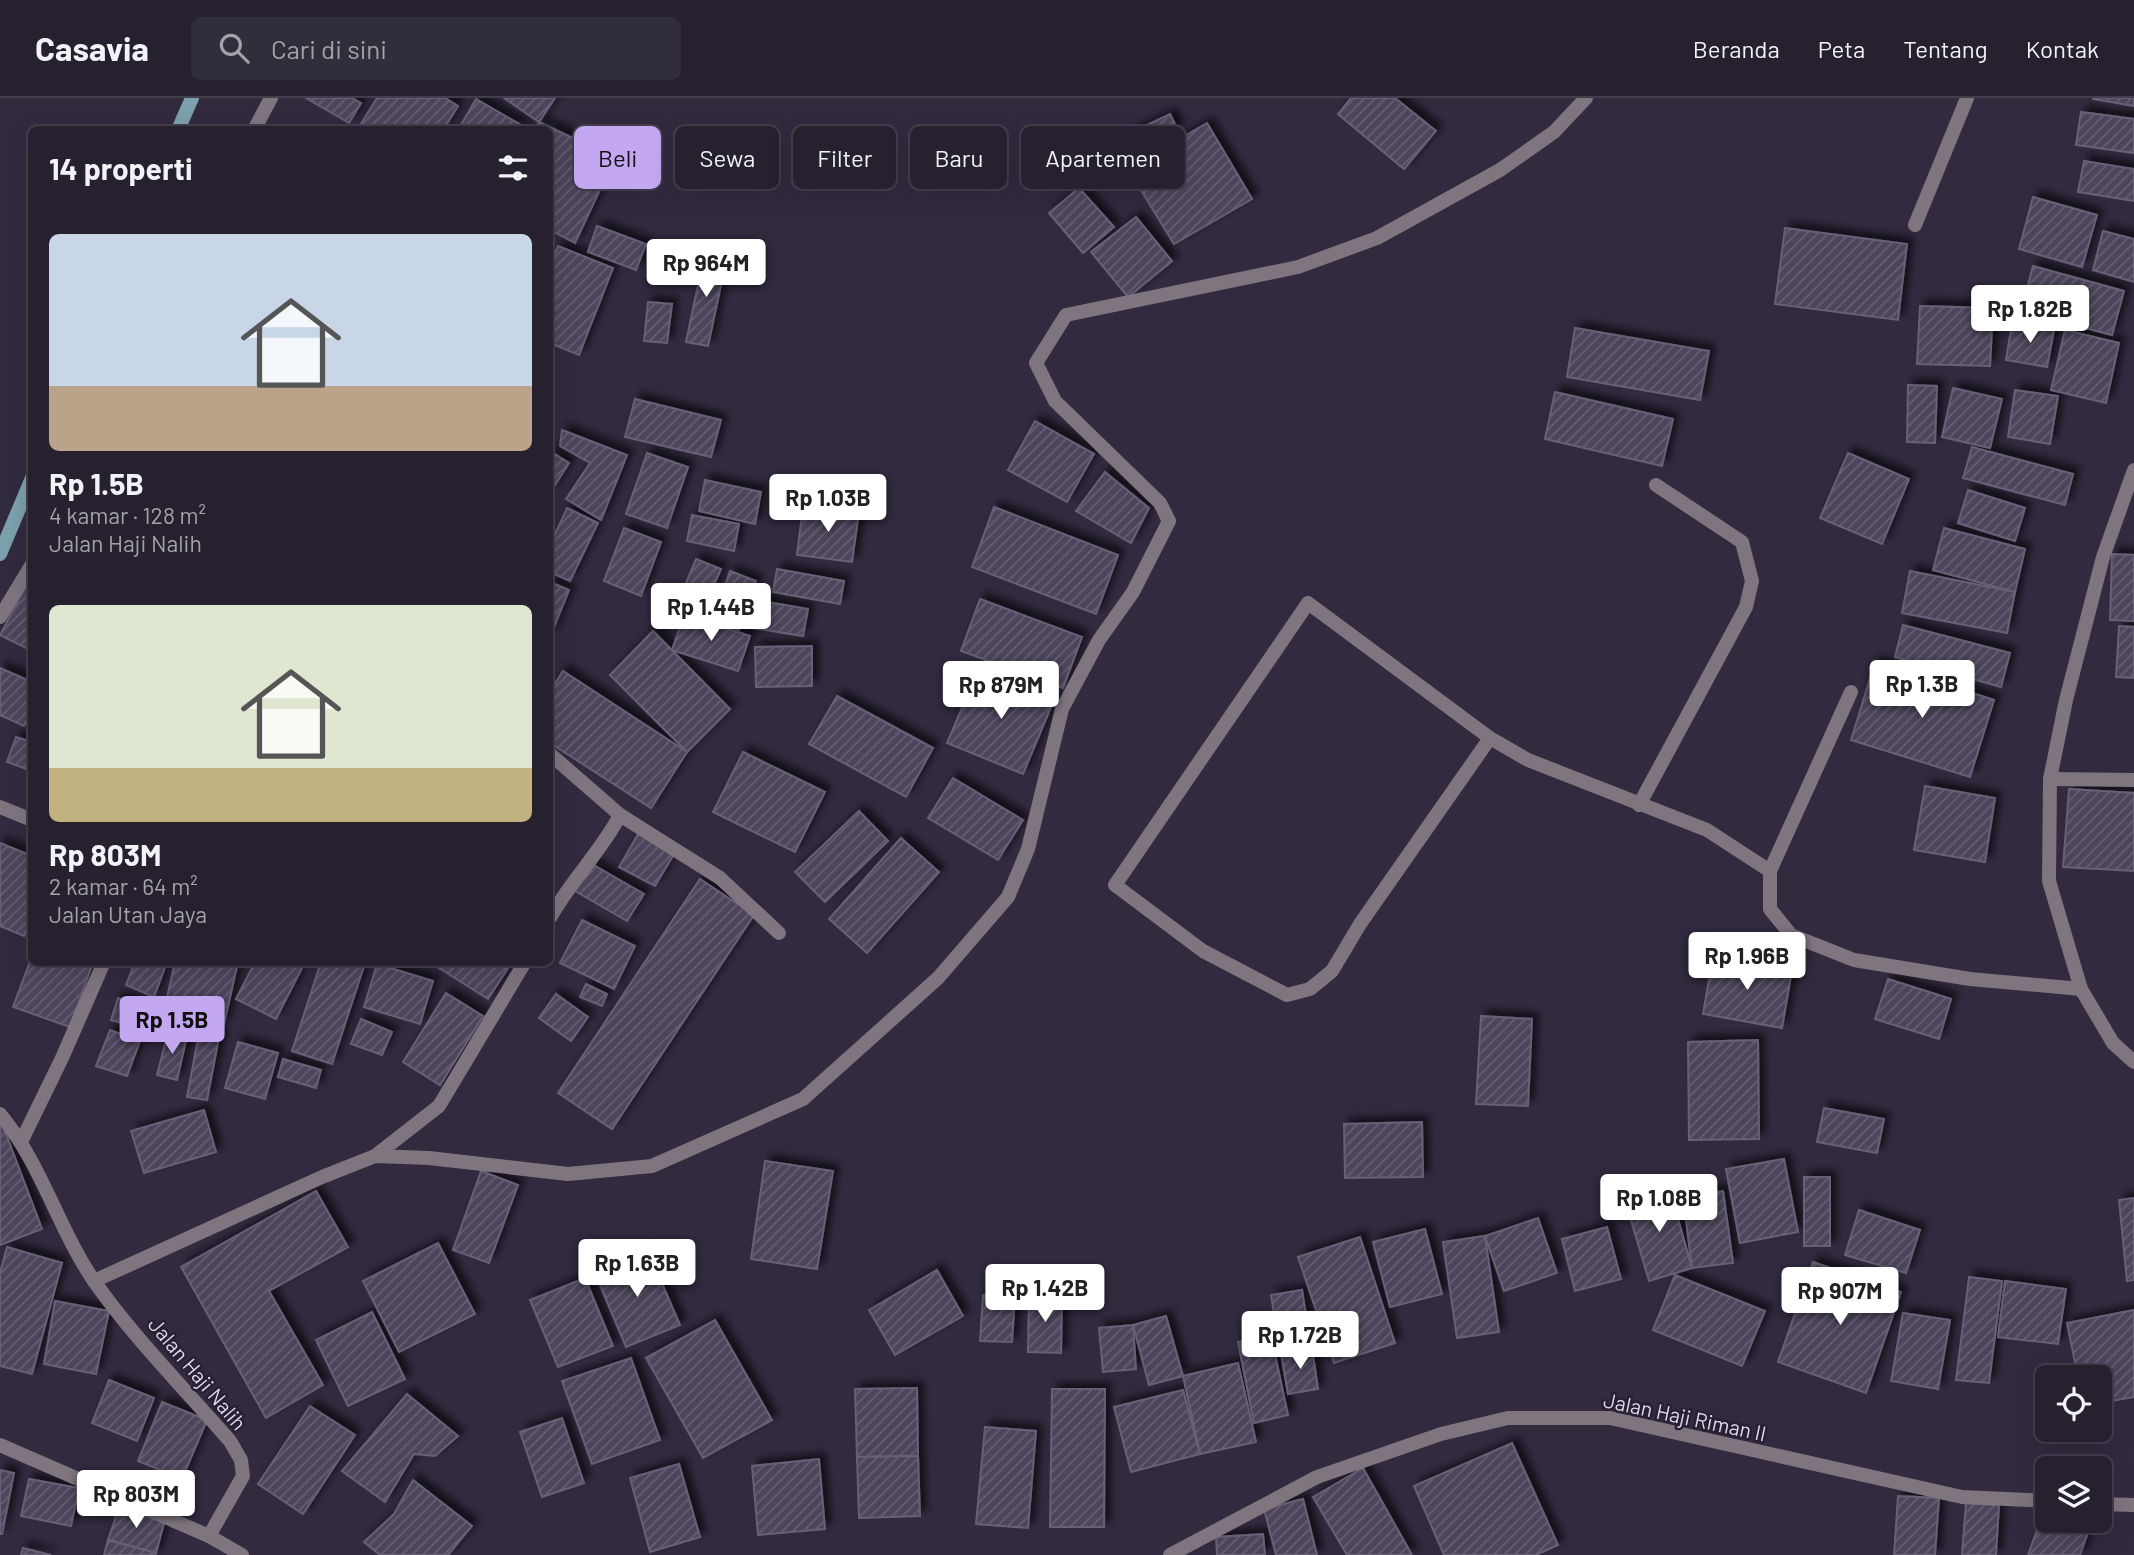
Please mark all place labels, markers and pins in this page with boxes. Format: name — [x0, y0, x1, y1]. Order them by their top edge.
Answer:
pin: Rp 964M — [641, 240, 771, 299]
pin: Rp 1.82B — [1958, 286, 2102, 345]
pin: Rp 1.03B — [756, 474, 900, 534]
pin: Rp 1.44B — [639, 584, 783, 643]
pin: Rp 1.3B — [1857, 660, 1987, 720]
pin: Rp 879M — [936, 662, 1066, 721]
pin: Rp 1.96B — [1675, 932, 1819, 992]
pin: Rp 1.5B — [107, 996, 237, 1056]
pin: Rp 1.08B — [1587, 1174, 1731, 1234]
pin: Rp 1.63B — [565, 1240, 709, 1299]
pin: Rp 1.42B — [973, 1264, 1117, 1324]
pin: Rp 907M — [1775, 1268, 1905, 1327]
pin: Rp 1.72B — [1228, 1312, 1372, 1371]
pin: Rp 803M — [71, 1470, 201, 1530]

